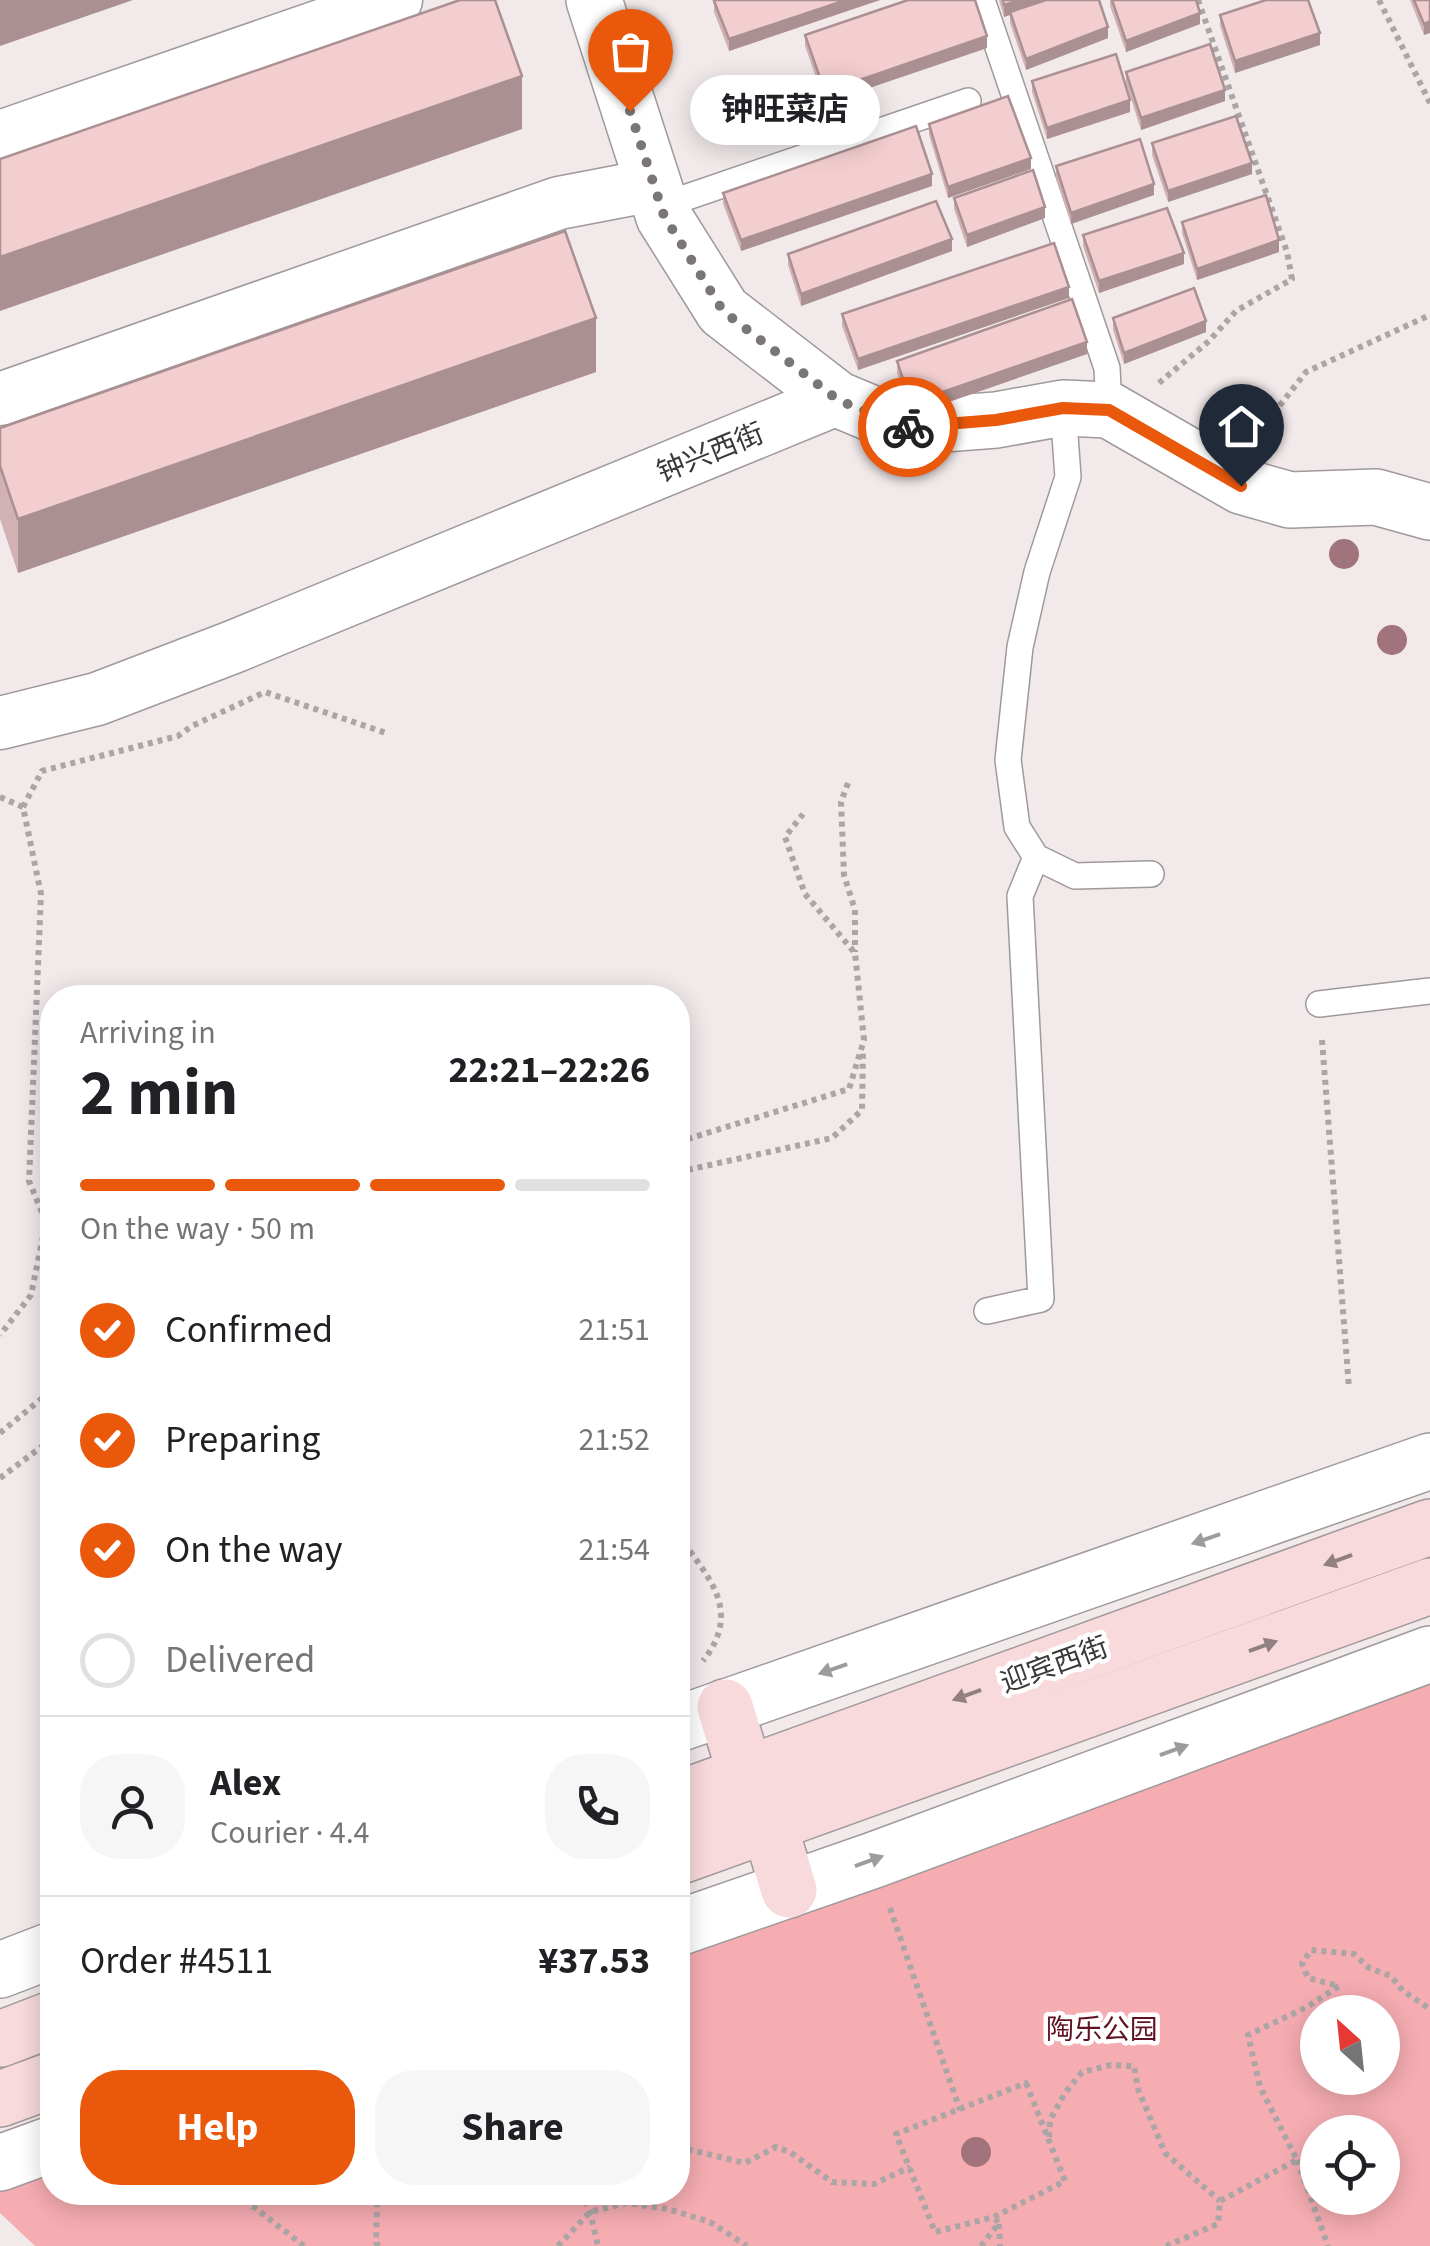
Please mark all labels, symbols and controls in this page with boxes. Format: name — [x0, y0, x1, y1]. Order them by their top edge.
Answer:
pin — [588, 9, 673, 112]
icon: bag — [603, 24, 658, 79]
callout: 钟旺菜店 — [690, 76, 880, 146]
text: 钟旺菜店 — [721, 87, 849, 133]
courier — [858, 377, 958, 477]
pin — [1199, 384, 1284, 487]
icon: home — [1214, 399, 1269, 454]
icon: bike — [881, 400, 936, 455]
street label: 钟兴西街 — [651, 413, 770, 492]
text: Arriving in — [80, 1010, 216, 1056]
text: 22:21–22:26 — [448, 1043, 650, 1097]
text: 2 min — [80, 1047, 238, 1140]
text: On the way · 50 m — [80, 1206, 315, 1252]
icon: check — [80, 1303, 135, 1358]
text: Confirmed — [165, 1303, 333, 1357]
text: 21:51 — [578, 1307, 650, 1353]
icon: check — [80, 1413, 135, 1468]
text: Preparing — [165, 1413, 320, 1467]
text: 21:52 — [578, 1417, 650, 1463]
icon: check — [80, 1523, 135, 1578]
text: On the way — [165, 1523, 342, 1577]
text: 21:54 — [578, 1527, 650, 1573]
one-way arrow — [1190, 1532, 1220, 1547]
one-way arrow — [1323, 1553, 1353, 1568]
street label: 迎宾西街 — [995, 1627, 1114, 1703]
text: Delivered — [165, 1633, 315, 1687]
one-way arrow — [1249, 1638, 1279, 1653]
one-way arrow — [817, 1663, 847, 1678]
one-way arrow — [952, 1688, 982, 1703]
one-way arrow — [1160, 1742, 1190, 1757]
button: person — [80, 1754, 185, 1859]
button: phone — [545, 1754, 650, 1859]
text: Alex — [210, 1756, 281, 1810]
text: Courier · 4.4 — [210, 1810, 370, 1856]
one-way arrow — [854, 1853, 884, 1868]
text: Order #4511 — [80, 1934, 273, 1988]
text: ¥37.53 — [538, 1934, 650, 1988]
north arrow — [1300, 1995, 1400, 2095]
map controls — [1300, 1995, 1400, 2215]
park label: 陶乐公园 — [1046, 2010, 1158, 2050]
button: Help — [80, 2070, 355, 2185]
button: Share — [375, 2070, 650, 2185]
button: locate — [1300, 2115, 1400, 2215]

